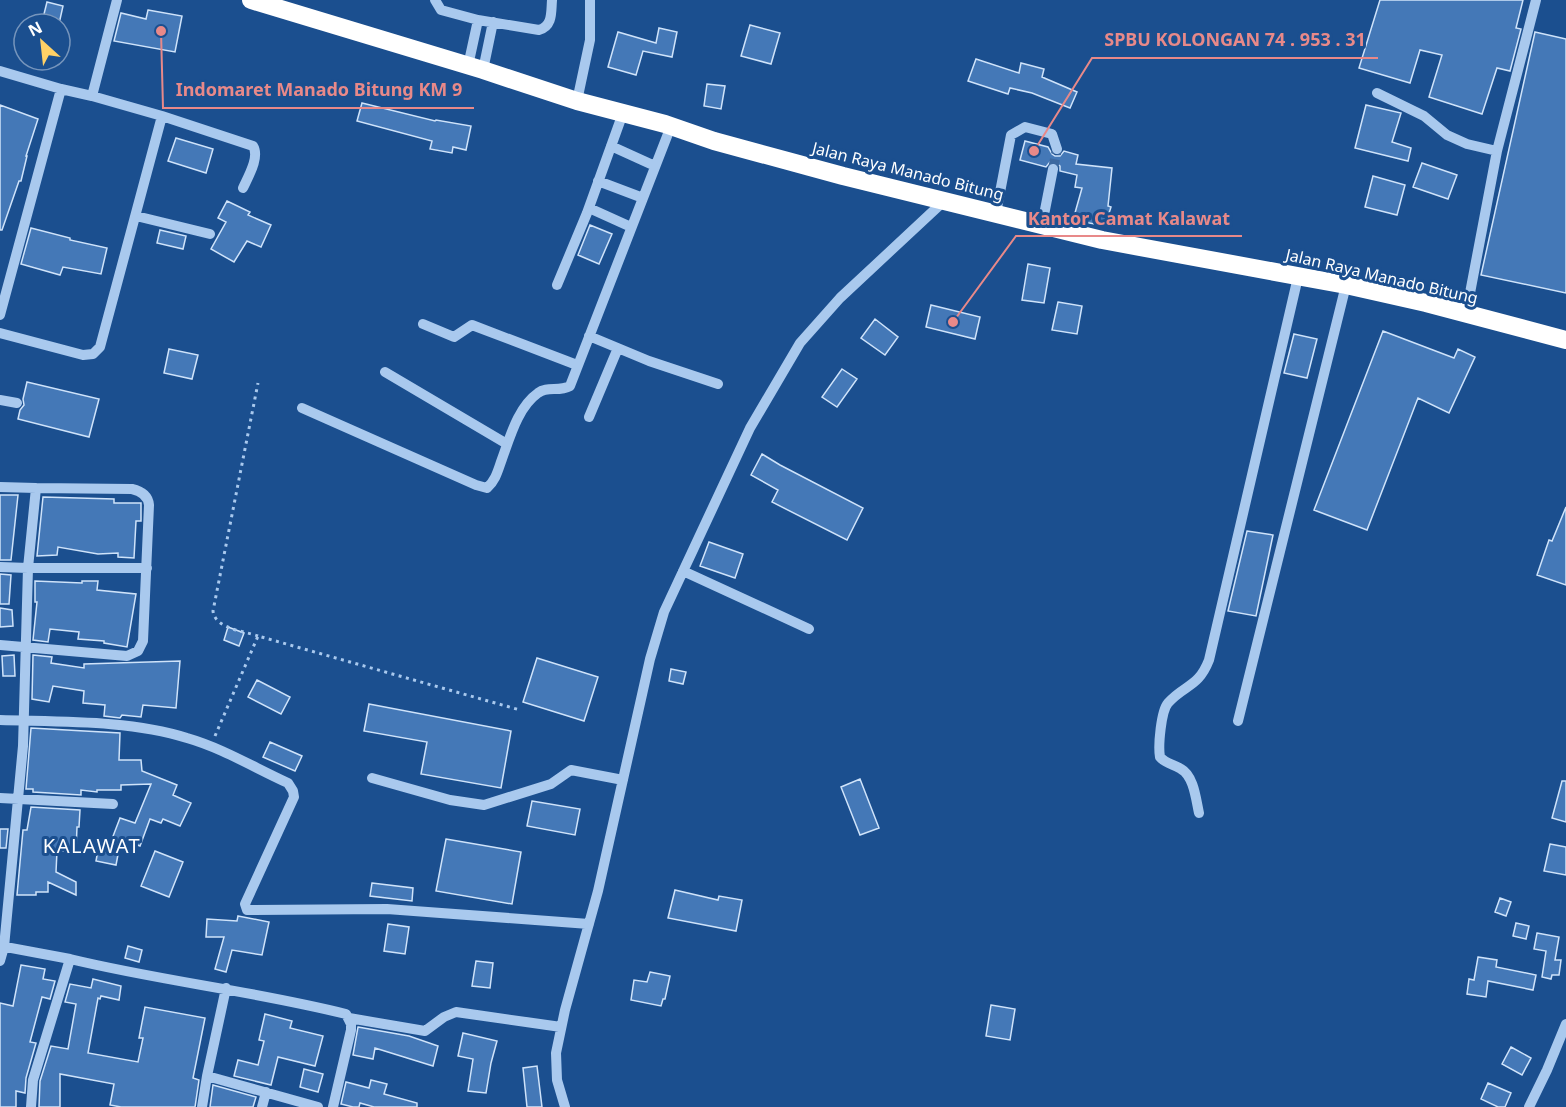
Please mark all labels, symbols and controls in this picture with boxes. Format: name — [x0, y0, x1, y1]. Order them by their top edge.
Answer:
north arrow — [12, 12, 72, 72]
text: N — [24, 16, 46, 41]
callout: SPBU KOLONGAN 74 . 953 . 31 — [1092, 22, 1378, 58]
text: SPBU KOLONGAN 74 . 953 . 31 — [1104, 27, 1366, 51]
callout: Indomaret Manado Bitung KM 9 — [163, 72, 474, 108]
text: Indomaret Manado Bitung KM 9 — [176, 77, 462, 101]
street label: Jalan Raya Manado Bitung — [808, 136, 1006, 205]
callout: Kantor Camat Kalawat — [1016, 200, 1242, 236]
text: Kantor Camat Kalawat — [1028, 206, 1230, 230]
street label: Jalan Raya Manado Bitung — [1282, 243, 1480, 309]
district label: KALAWAT — [43, 832, 141, 859]

